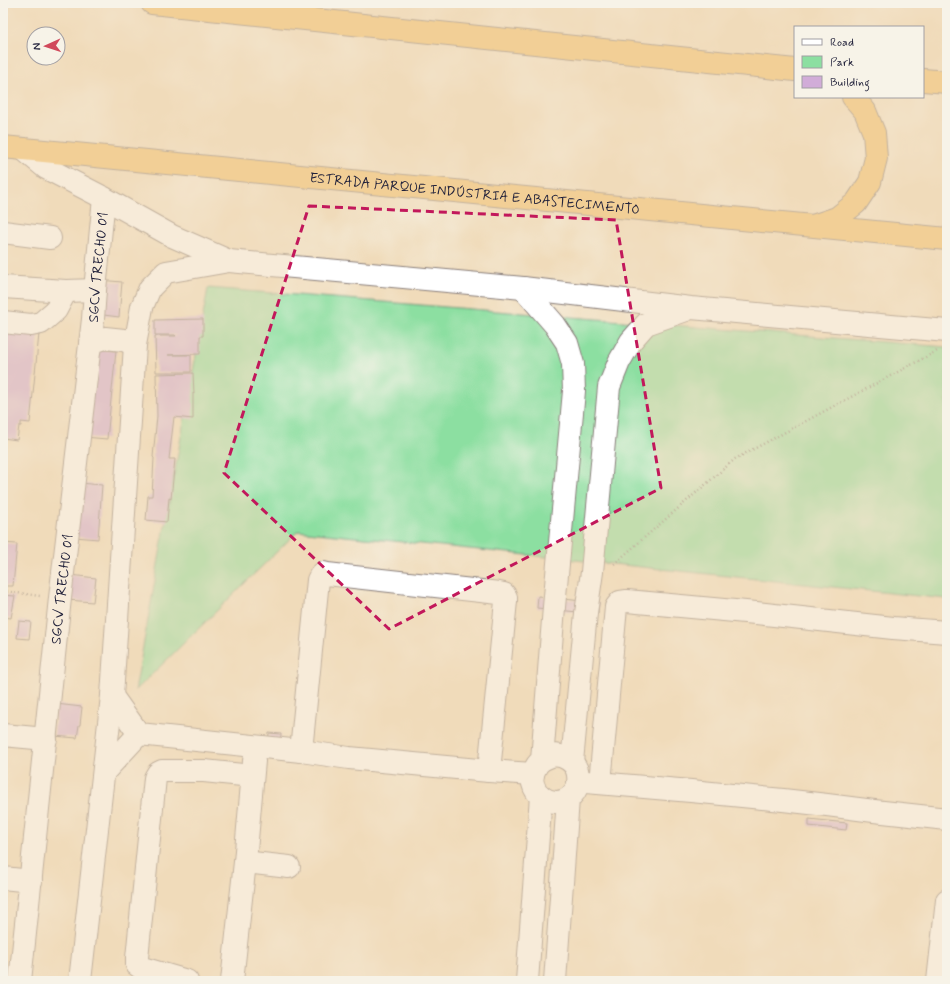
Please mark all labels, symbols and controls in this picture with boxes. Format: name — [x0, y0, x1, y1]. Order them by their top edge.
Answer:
north arrow — [26, 26, 66, 66]
legend — [794, 26, 924, 98]
text: Road — [830, 35, 854, 51]
text: N — [30, 42, 44, 50]
text: Park — [830, 55, 854, 71]
text: Building — [830, 75, 870, 92]
street label: ESTRADA PARQUE INDÚSTRIA E ABASTECIMENTO — [309, 169, 640, 219]
street label: SGCV TRECHO 01 — [85, 211, 113, 323]
street label: SGCV TRECHO 01 — [47, 533, 77, 645]

